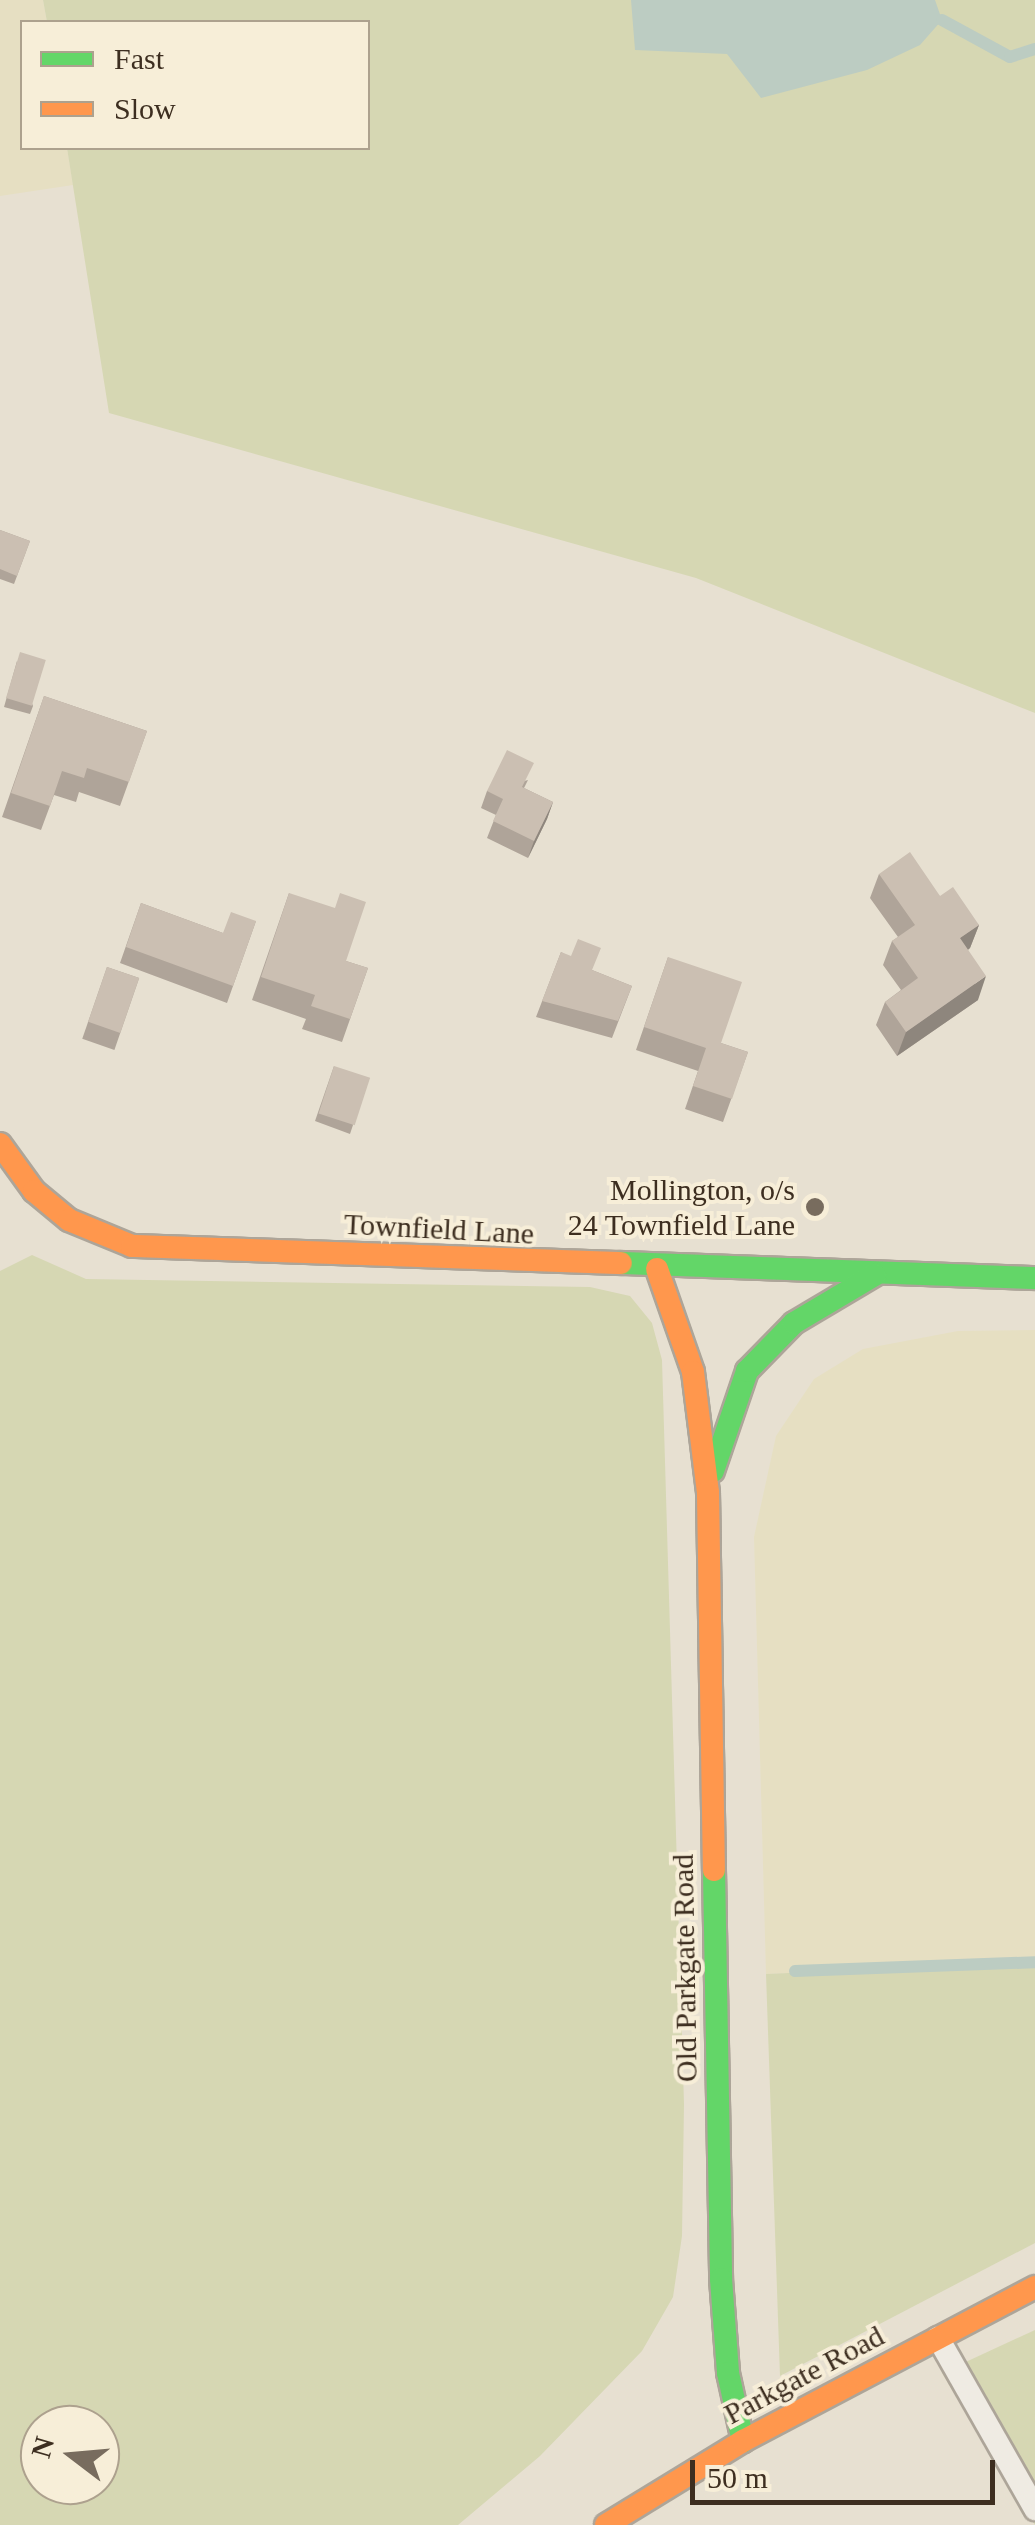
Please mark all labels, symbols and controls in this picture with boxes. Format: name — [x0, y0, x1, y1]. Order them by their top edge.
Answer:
legend — [20, 20, 370, 150]
text: Fast — [114, 42, 164, 75]
text: Slow — [114, 92, 176, 125]
place label: Mollington, o/s 24 Townfield Lane — [567, 1172, 795, 1242]
marker: Mollington, o/s 24 Townfield Lane — [804, 1196, 826, 1218]
street label: Townfield Lane — [343, 1206, 535, 1252]
street label: Old Parkgate Road — [665, 1854, 705, 2082]
street label: Parkgate Road — [718, 2318, 890, 2432]
north arrow — [20, 2405, 120, 2505]
text: N — [25, 2433, 60, 2461]
scale bar — [695, 2440, 1000, 2502]
text: 50 m — [707, 2461, 768, 2494]

